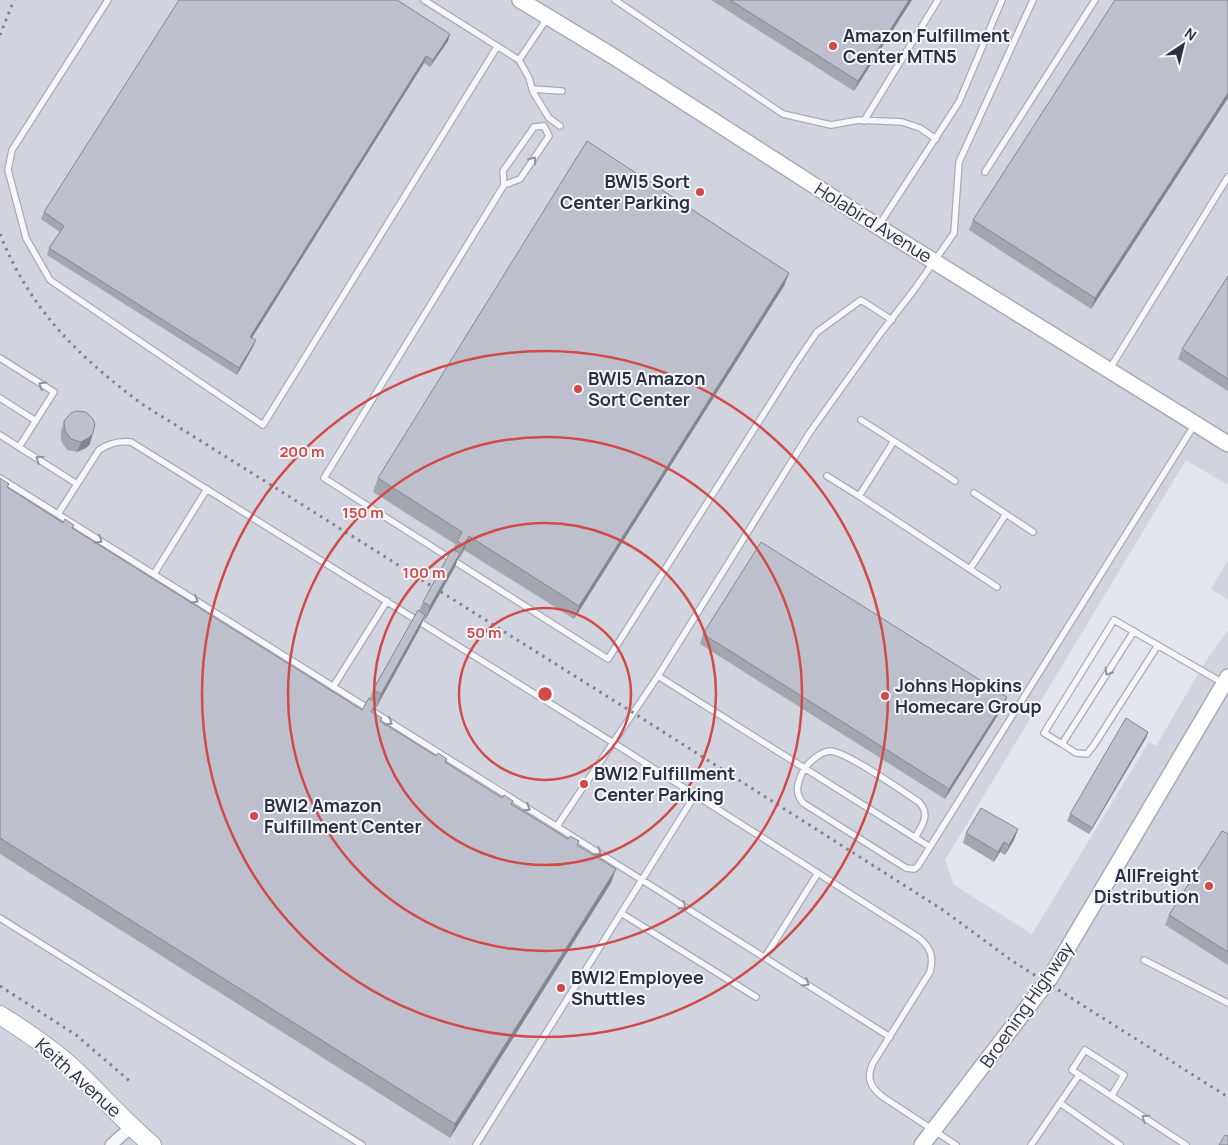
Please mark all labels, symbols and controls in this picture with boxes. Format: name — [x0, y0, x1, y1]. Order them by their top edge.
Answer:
north arrow — [1158, 20, 1208, 70]
place label: Amazon Fulfillment Center MTN5 — [843, 23, 1010, 68]
text: N — [1181, 23, 1200, 45]
marker: Amazon Fulfillment Center MTN5 — [827, 40, 839, 52]
one-way arrow — [527, 156, 536, 166]
place label: BWI5 Sort Center Parking — [560, 169, 690, 214]
street label: Holabird Avenue — [810, 176, 937, 268]
marker: BWI5 Sort Center Parking — [694, 186, 706, 198]
place label: BWI5 Amazon Sort Center — [588, 366, 705, 411]
one-way arrow — [38, 381, 47, 391]
marker: BWI5 Amazon Sort Center — [572, 383, 584, 395]
text: 200 m — [279, 441, 325, 462]
one-way arrow — [35, 456, 44, 465]
text: 150 m — [342, 502, 384, 523]
one-way arrow — [94, 534, 103, 543]
text: 100 m — [403, 562, 445, 583]
one-way arrow — [189, 594, 199, 603]
text: 50 m — [466, 622, 502, 643]
one-way arrow — [1104, 666, 1114, 675]
place label: Johns Hopkins Homecare Group — [895, 673, 1042, 718]
centre of rings — [536, 685, 554, 703]
marker: Johns Hopkins Homecare Group — [879, 690, 891, 702]
one-way arrow — [383, 715, 392, 725]
place label: BWI2 Fulfillment Center Parking — [594, 761, 735, 806]
marker: BWI2 Fulfillment Center Parking — [578, 778, 590, 790]
place label: BWI2 Amazon Fulfillment Center — [264, 793, 422, 838]
one-way arrow — [521, 801, 530, 811]
marker: BWI2 Amazon Fulfillment Center — [248, 810, 260, 822]
one-way arrow — [592, 846, 602, 855]
place label: AllFreight Distribution — [1094, 863, 1199, 908]
marker: AllFreight Distribution — [1203, 880, 1215, 892]
one-way arrow — [678, 899, 687, 909]
street label: Broening Highway — [974, 936, 1079, 1072]
place label: BWI2 Employee Shuttles — [571, 965, 704, 1010]
one-way arrow — [800, 977, 809, 987]
marker: BWI2 Employee Shuttles — [555, 982, 567, 994]
street label: Keith Avenue — [31, 1032, 127, 1122]
one-way arrow — [1142, 1115, 1151, 1124]

